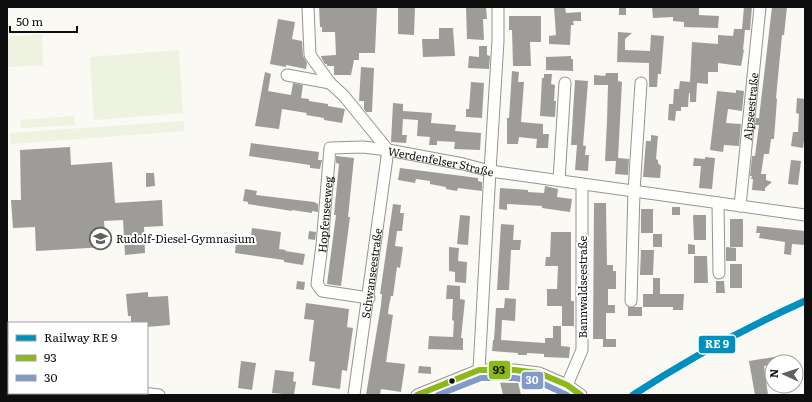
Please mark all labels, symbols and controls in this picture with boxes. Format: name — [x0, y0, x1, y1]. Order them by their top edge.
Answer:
scale bar — [10, 8, 77, 34]
text: 50 m — [16, 12, 43, 30]
street label: Alpseestraße — [739, 72, 761, 141]
street label: Werdenfelser Straße — [387, 142, 495, 179]
street label: Hopfenseeweg — [313, 175, 336, 254]
school or university icon: Rudolf-Diesel-Gymnasium — [88, 225, 114, 251]
street label: Schwanseestraße — [357, 227, 385, 319]
place label: Rudolf-Diesel-Gymnasium — [116, 230, 256, 246]
street label: Bannwaldseestraße — [574, 236, 590, 338]
legend — [8, 322, 148, 394]
text: Railway RE 9 — [44, 328, 117, 346]
line badge: RE 9 — [698, 335, 736, 354]
text: RE 9 — [705, 335, 729, 351]
text: 93 — [44, 348, 57, 366]
north arrow — [764, 354, 804, 394]
line badge: 93 — [488, 360, 511, 380]
text: 93 — [493, 361, 505, 377]
text: 30 — [44, 368, 58, 386]
text: N — [765, 368, 781, 378]
line badge: 30 — [521, 371, 544, 390]
text: 30 — [526, 371, 539, 387]
unlabelled marker — [447, 376, 457, 386]

